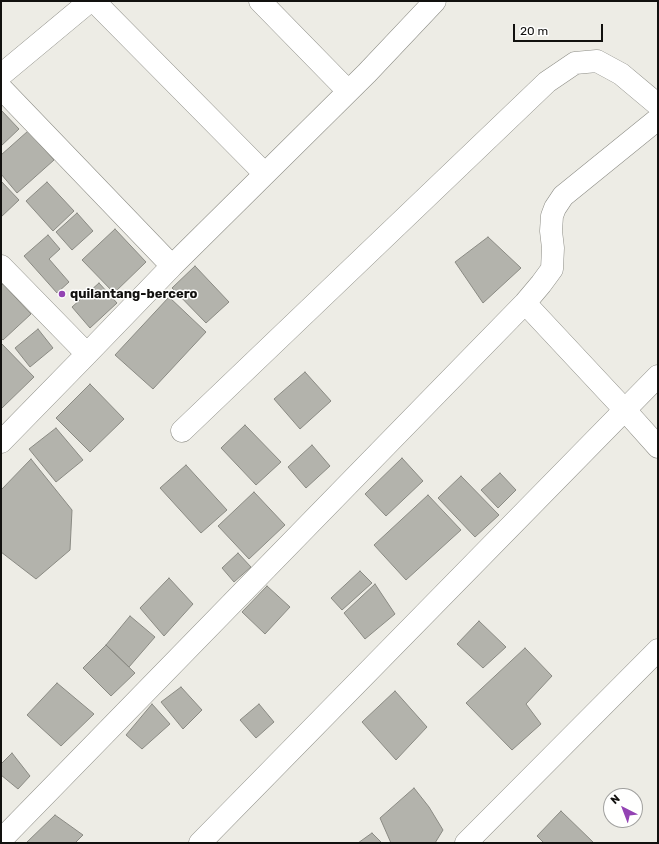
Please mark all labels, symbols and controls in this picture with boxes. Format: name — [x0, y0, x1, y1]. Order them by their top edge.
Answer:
scale bar — [515, 16, 605, 42]
text: 20 m — [520, 24, 548, 38]
place label: quilantang-bercero — [70, 286, 197, 302]
marker: quilantang-bercero — [57, 289, 67, 299]
north arrow — [603, 788, 643, 828]
text: N — [608, 792, 623, 807]

